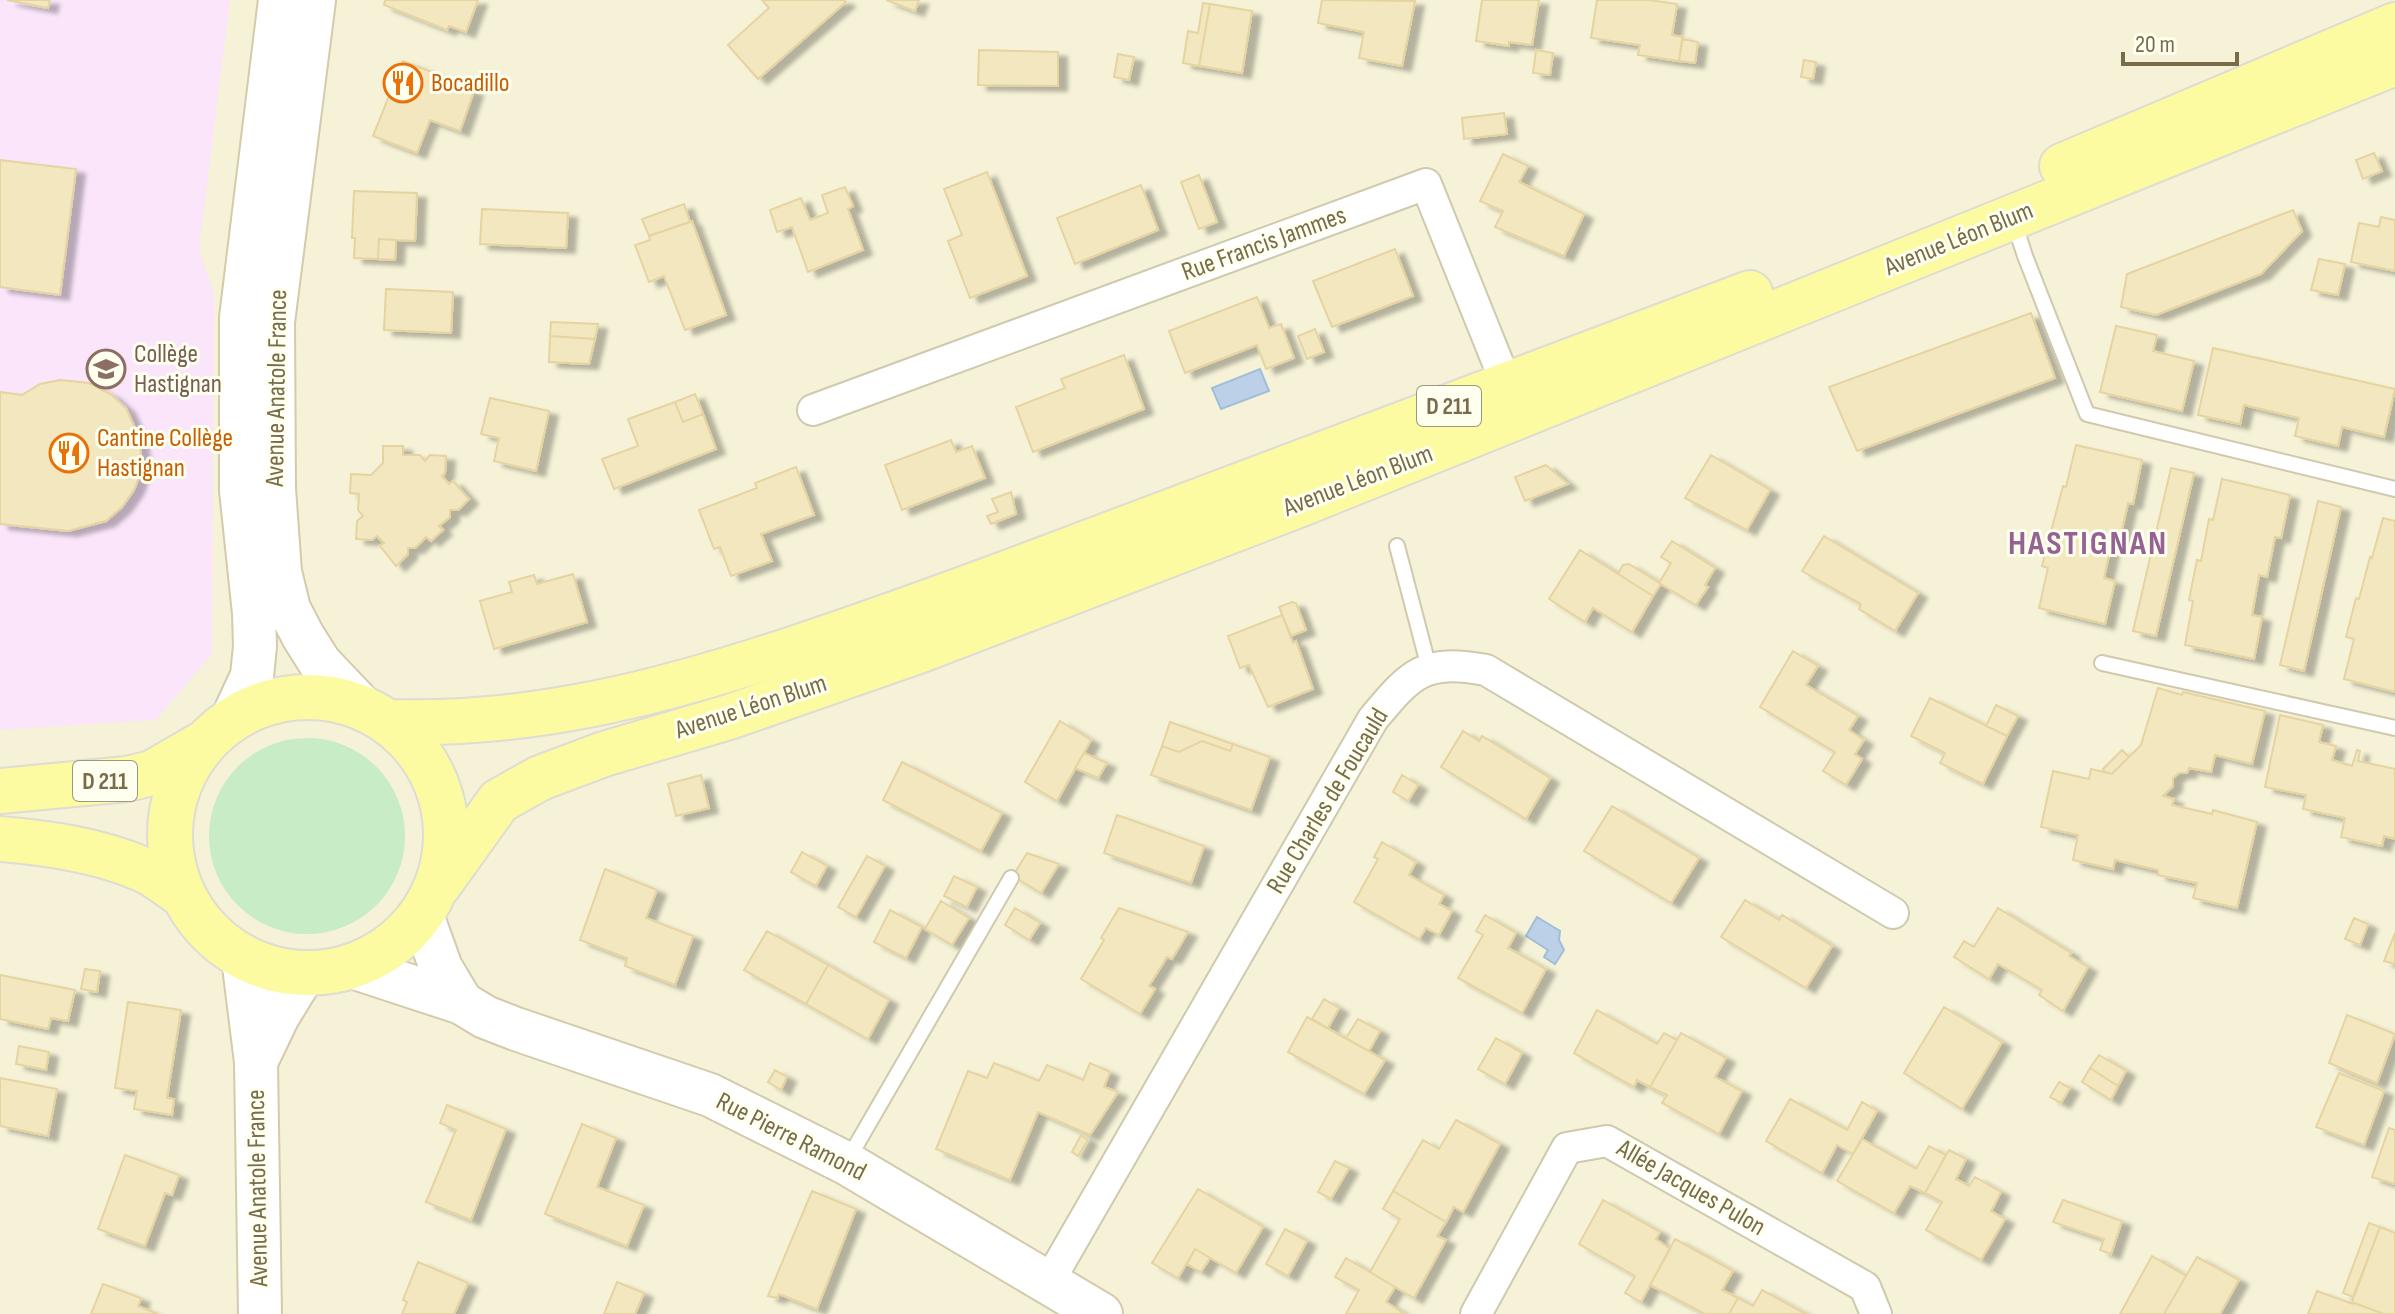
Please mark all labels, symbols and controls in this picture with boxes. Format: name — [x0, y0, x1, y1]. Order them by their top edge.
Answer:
scale bar — [2123, 16, 2237, 66]
text: 20 m — [2135, 30, 2175, 59]
restaurant icon: Bocadillo — [382, 62, 424, 104]
place label: Bocadillo — [431, 68, 510, 99]
street label: Avenue Léon Blum — [1879, 195, 2038, 283]
street label: Rue Francis Jammes — [1178, 200, 1350, 288]
street label: Avenue Anatole France — [260, 289, 294, 488]
place label: Collège Hastignan — [134, 339, 222, 400]
school or university icon: Collège Hastignan — [85, 348, 127, 390]
road number: D 211 — [1417, 386, 1481, 426]
place label: Cantine Collège Hastignan — [97, 423, 233, 484]
restaurant icon: Cantine Collège Hastignan — [48, 432, 90, 474]
street label: Avenue Léon Blum — [1278, 438, 1437, 524]
district label: HASTIGNAN — [2008, 523, 2168, 564]
street label: Avenue Léon Blum — [670, 668, 831, 746]
street label: Rue Charles de Foucauld — [1260, 703, 1396, 899]
road number: D 211 — [73, 761, 137, 801]
street label: Rue Pierre Ramond — [711, 1086, 871, 1188]
street label: Avenue Anatole France — [241, 1089, 275, 1288]
street label: Allée Jacques Pulon — [1610, 1133, 1771, 1243]

